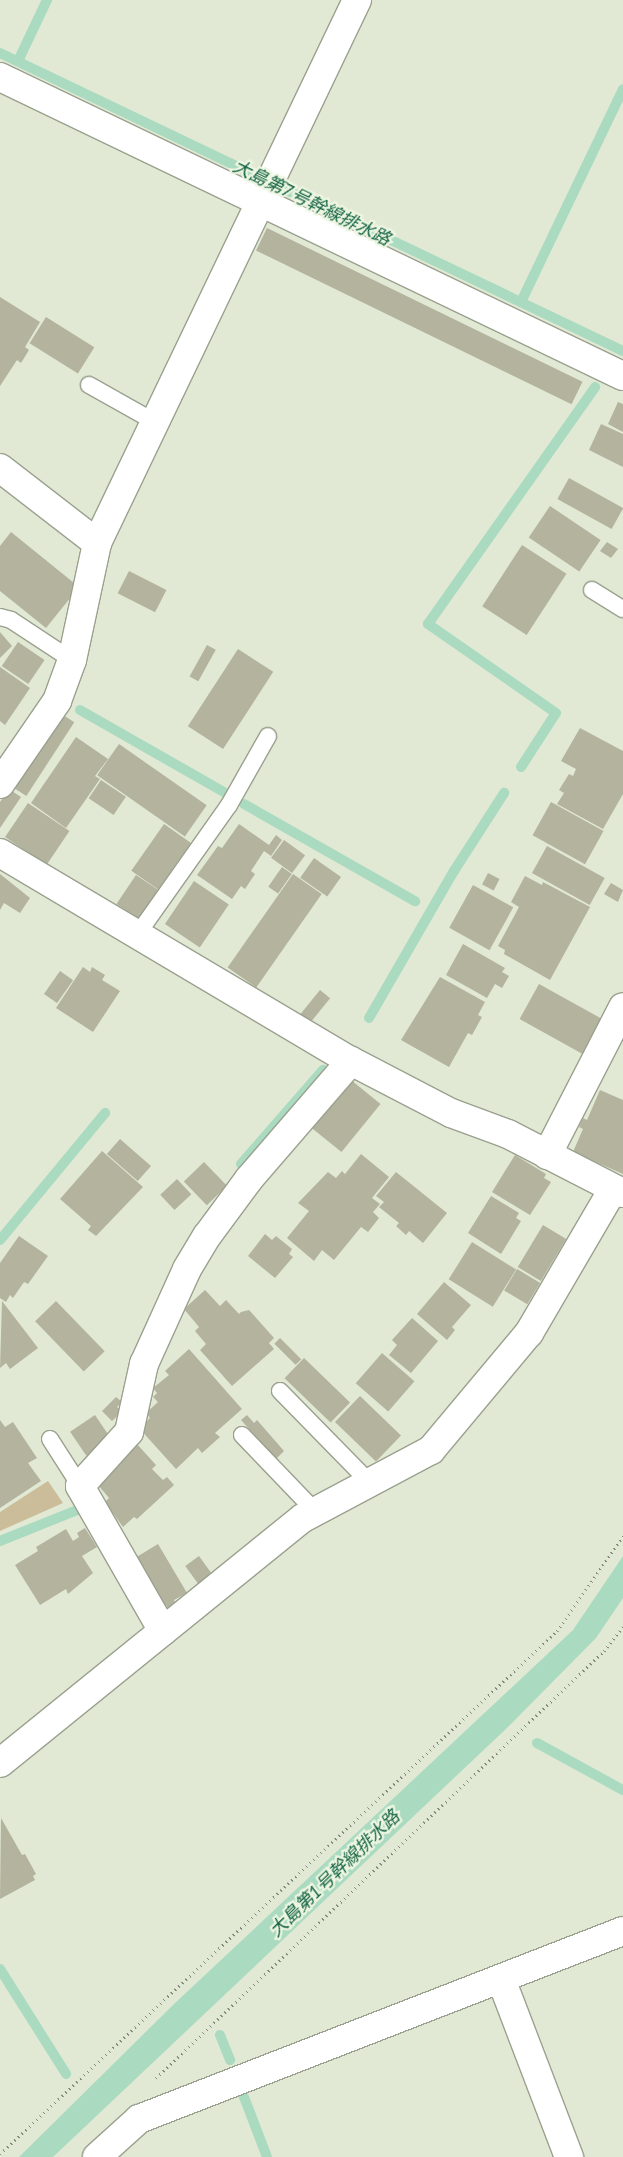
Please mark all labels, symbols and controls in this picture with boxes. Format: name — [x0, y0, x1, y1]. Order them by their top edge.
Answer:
water label: 大島第7号幹線排水路 — [230, 154, 394, 250]
water label: 大島第1号幹線排水路 — [264, 1805, 404, 1941]

